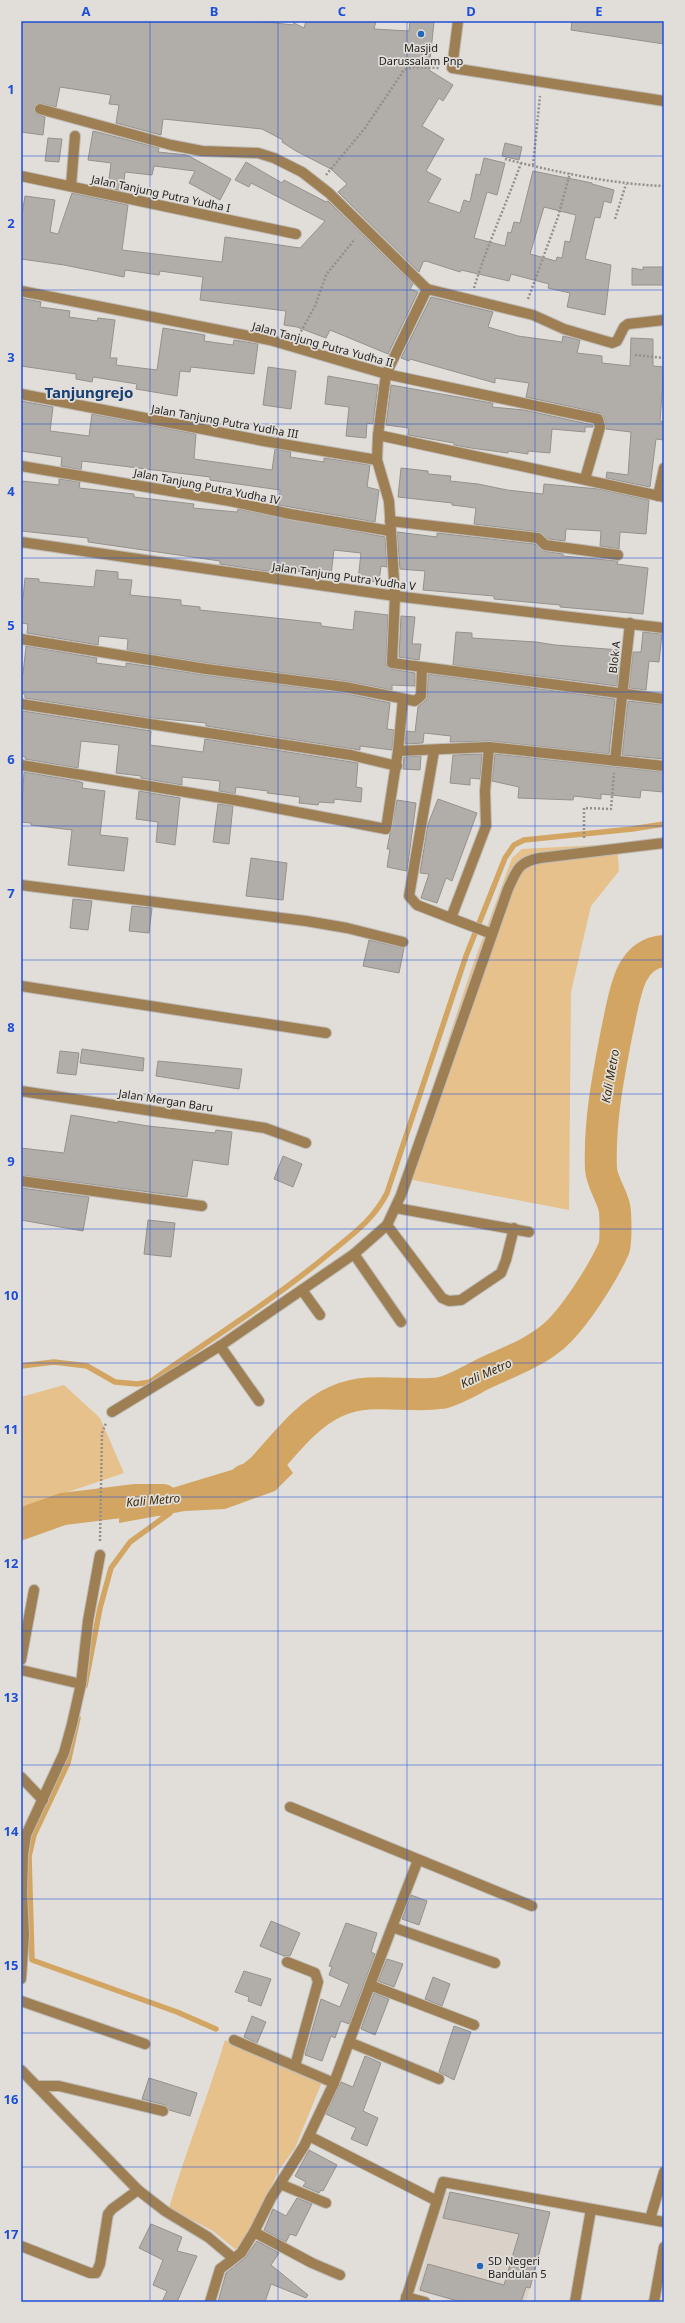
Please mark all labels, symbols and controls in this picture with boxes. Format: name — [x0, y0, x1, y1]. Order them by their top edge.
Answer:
text: A — [82, 2, 91, 20]
text: B — [210, 2, 218, 20]
text: C — [338, 2, 346, 20]
text: D — [466, 2, 476, 20]
text: E — [595, 2, 603, 20]
marker: Masjid Darussalam Pnp — [416, 29, 426, 39]
place label: Masjid Darussalam Pnp — [379, 40, 464, 68]
text: 1 — [7, 80, 15, 98]
street label: Jalan Tanjung Putra Yudha I — [89, 171, 232, 215]
text: 2 — [7, 214, 15, 232]
street label: Jalan Tanjung Putra Yudha II — [250, 318, 396, 370]
text: 3 — [7, 348, 15, 366]
district label: Tanjungrejo — [45, 382, 133, 402]
street label: Jalan Tanjung Putra Yudha III — [149, 400, 300, 441]
street label: Jalan Tanjung Putra Yudha IV — [132, 464, 282, 508]
text: 4 — [7, 482, 15, 500]
street label: Jalan Tanjung Putra Yudha V — [270, 558, 417, 594]
text: 5 — [7, 616, 15, 634]
street label: Blok A — [605, 639, 624, 674]
text: 6 — [7, 750, 15, 768]
text: 7 — [7, 884, 15, 902]
text: 8 — [7, 1018, 15, 1036]
water label: Kali Metro — [597, 1048, 623, 1104]
street label: Jalan Mergan Baru — [117, 1085, 214, 1115]
text: 9 — [7, 1152, 15, 1170]
text: 10 — [4, 1286, 18, 1304]
water label: Kali Metro — [458, 1354, 514, 1392]
text: 11 — [4, 1420, 18, 1438]
water label: Kali Metro — [125, 1489, 181, 1511]
text: 12 — [4, 1554, 18, 1572]
text: 13 — [4, 1688, 18, 1706]
text: 14 — [4, 1822, 19, 1840]
text: 15 — [4, 1956, 18, 1974]
text: 16 — [4, 2090, 18, 2108]
text: 17 — [4, 2225, 18, 2243]
place label: SD Negeri Bandulan 5 — [488, 2253, 547, 2281]
marker: SD Negeri Bandulan 5 — [475, 2261, 485, 2271]

